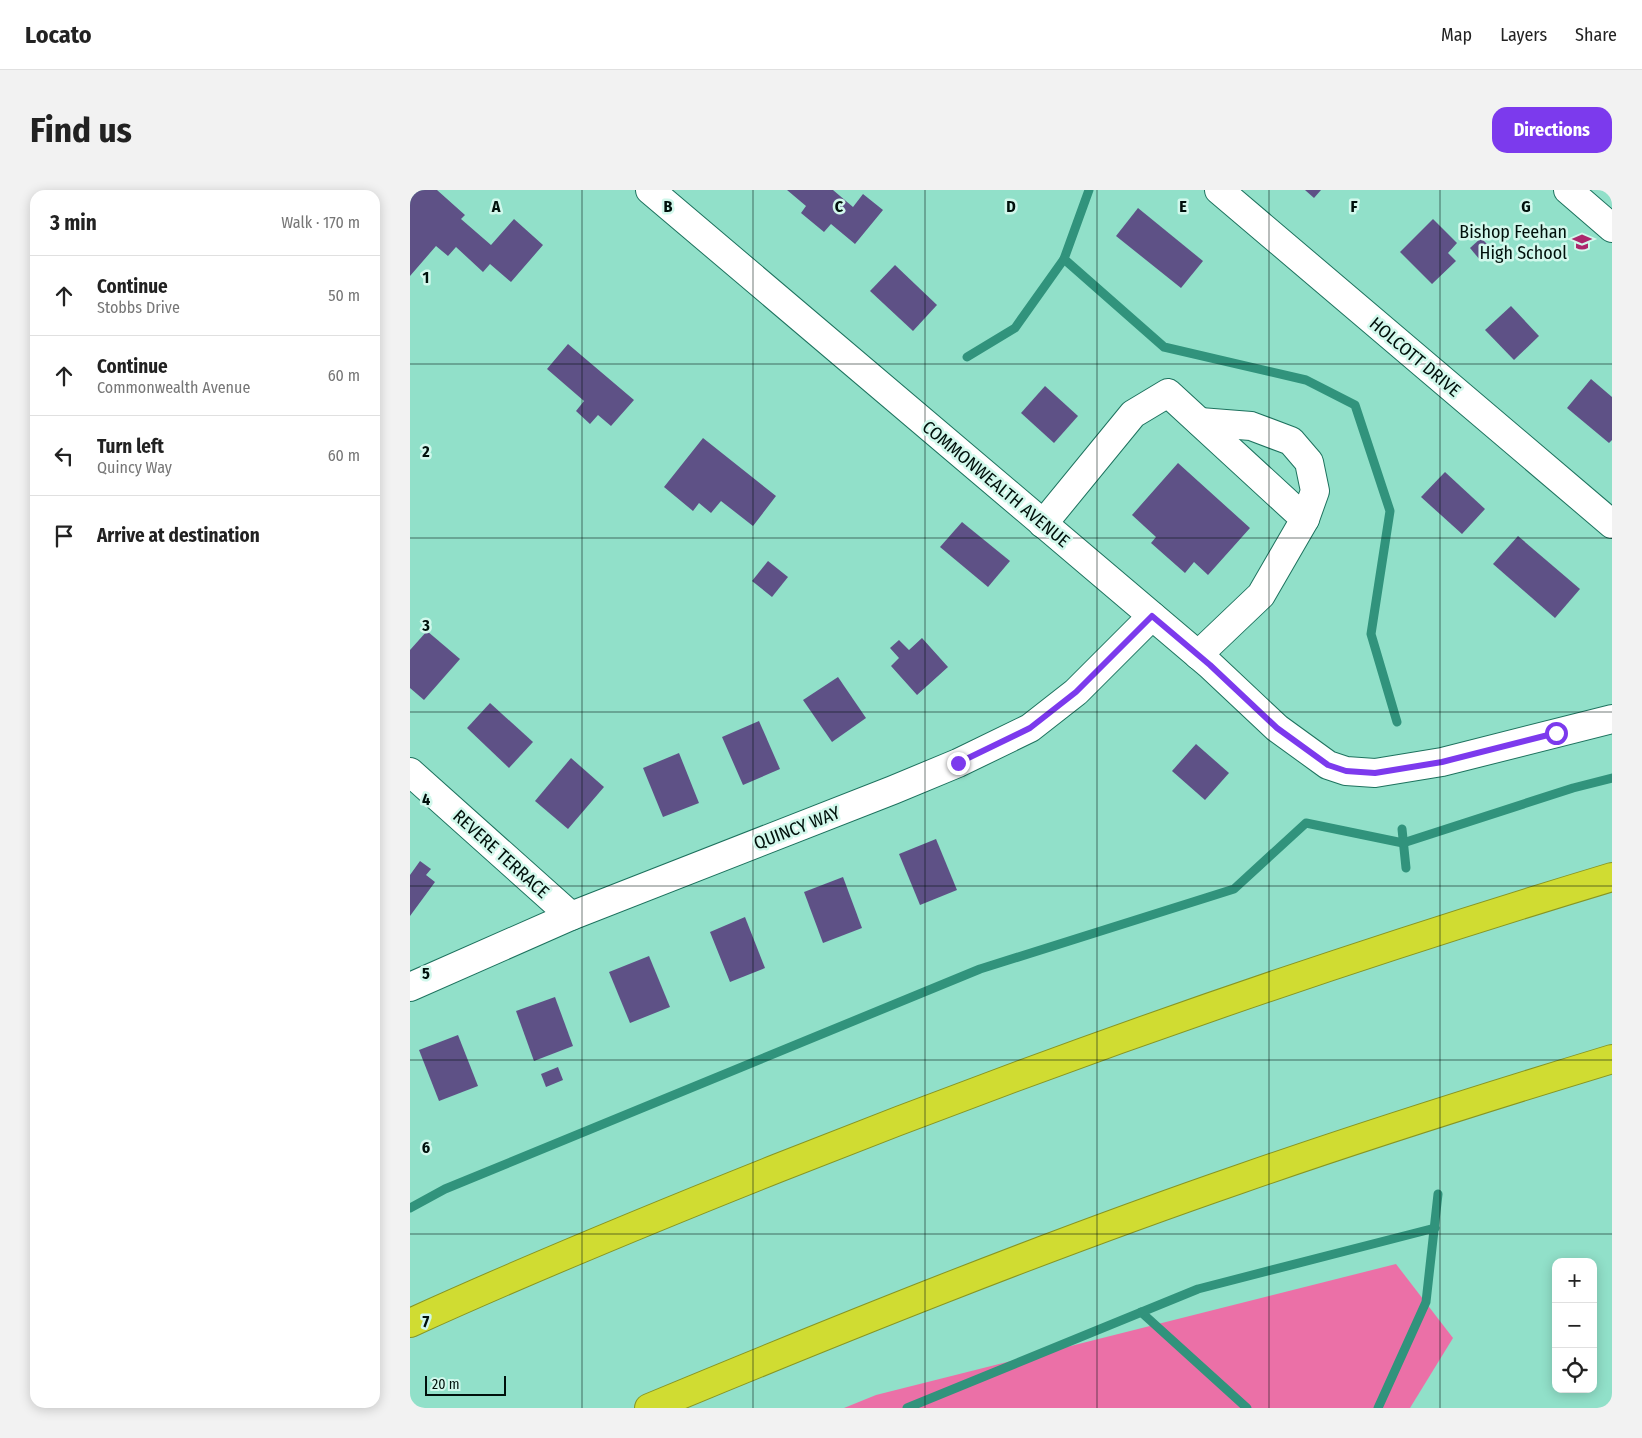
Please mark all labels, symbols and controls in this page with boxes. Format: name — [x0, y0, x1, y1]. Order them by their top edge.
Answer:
text: Locato — [25, 21, 91, 49]
text: Map — [1441, 24, 1472, 46]
text: Layers — [1500, 24, 1547, 46]
text: Share — [1575, 24, 1617, 46]
button: Directions — [1492, 107, 1612, 153]
text: Find us — [30, 109, 132, 151]
text: A — [491, 197, 501, 216]
text: B — [664, 197, 673, 216]
text: C — [835, 197, 844, 216]
text: D — [1006, 197, 1016, 216]
text: E — [1179, 197, 1187, 216]
text: F — [1350, 197, 1358, 216]
text: G — [1521, 197, 1531, 216]
text: 3 min — [50, 210, 97, 236]
text: Walk · 170 m — [281, 213, 360, 232]
place label: Bishop Feehan High School — [1459, 221, 1567, 264]
school or university icon: Bishop Feehan High School — [1571, 231, 1593, 253]
text: 1 — [423, 268, 429, 287]
text: Continue — [97, 275, 168, 298]
icon: ahead — [50, 282, 78, 310]
text: 50 m — [328, 286, 360, 305]
text: Stobbs Drive — [97, 298, 180, 317]
street label: HOLCOTT DRIVE — [1365, 312, 1465, 402]
text: Continue — [97, 355, 168, 378]
icon: ahead — [50, 362, 78, 390]
text: 60 m — [328, 366, 360, 385]
text: Commonwealth Avenue — [97, 378, 250, 397]
street label: COMMONWEALTH AVENUE — [918, 416, 1074, 552]
text: Turn left — [97, 435, 164, 458]
icon: left — [50, 442, 78, 470]
text: 2 — [421, 442, 430, 461]
text: 60 m — [328, 446, 360, 465]
text: Quincy Way — [97, 458, 172, 477]
icon: arrive — [50, 522, 78, 550]
text: Arrive at destination — [97, 524, 260, 547]
text: 3 — [421, 616, 430, 635]
route start — [1545, 722, 1568, 745]
route end — [947, 752, 970, 775]
text: 4 — [422, 790, 430, 809]
street label: QUINCY WAY — [751, 801, 843, 855]
street label: REVERE TERRACE — [448, 805, 554, 903]
text: 5 — [422, 964, 430, 983]
text: 6 — [422, 1138, 430, 1157]
map controls — [1552, 1258, 1597, 1393]
button: + — [1552, 1258, 1597, 1303]
button: − — [1552, 1303, 1597, 1348]
text: 7 — [423, 1312, 430, 1331]
button: locate — [1552, 1348, 1597, 1393]
scale bar — [425, 1373, 506, 1396]
text: 20 m — [432, 1376, 460, 1393]

